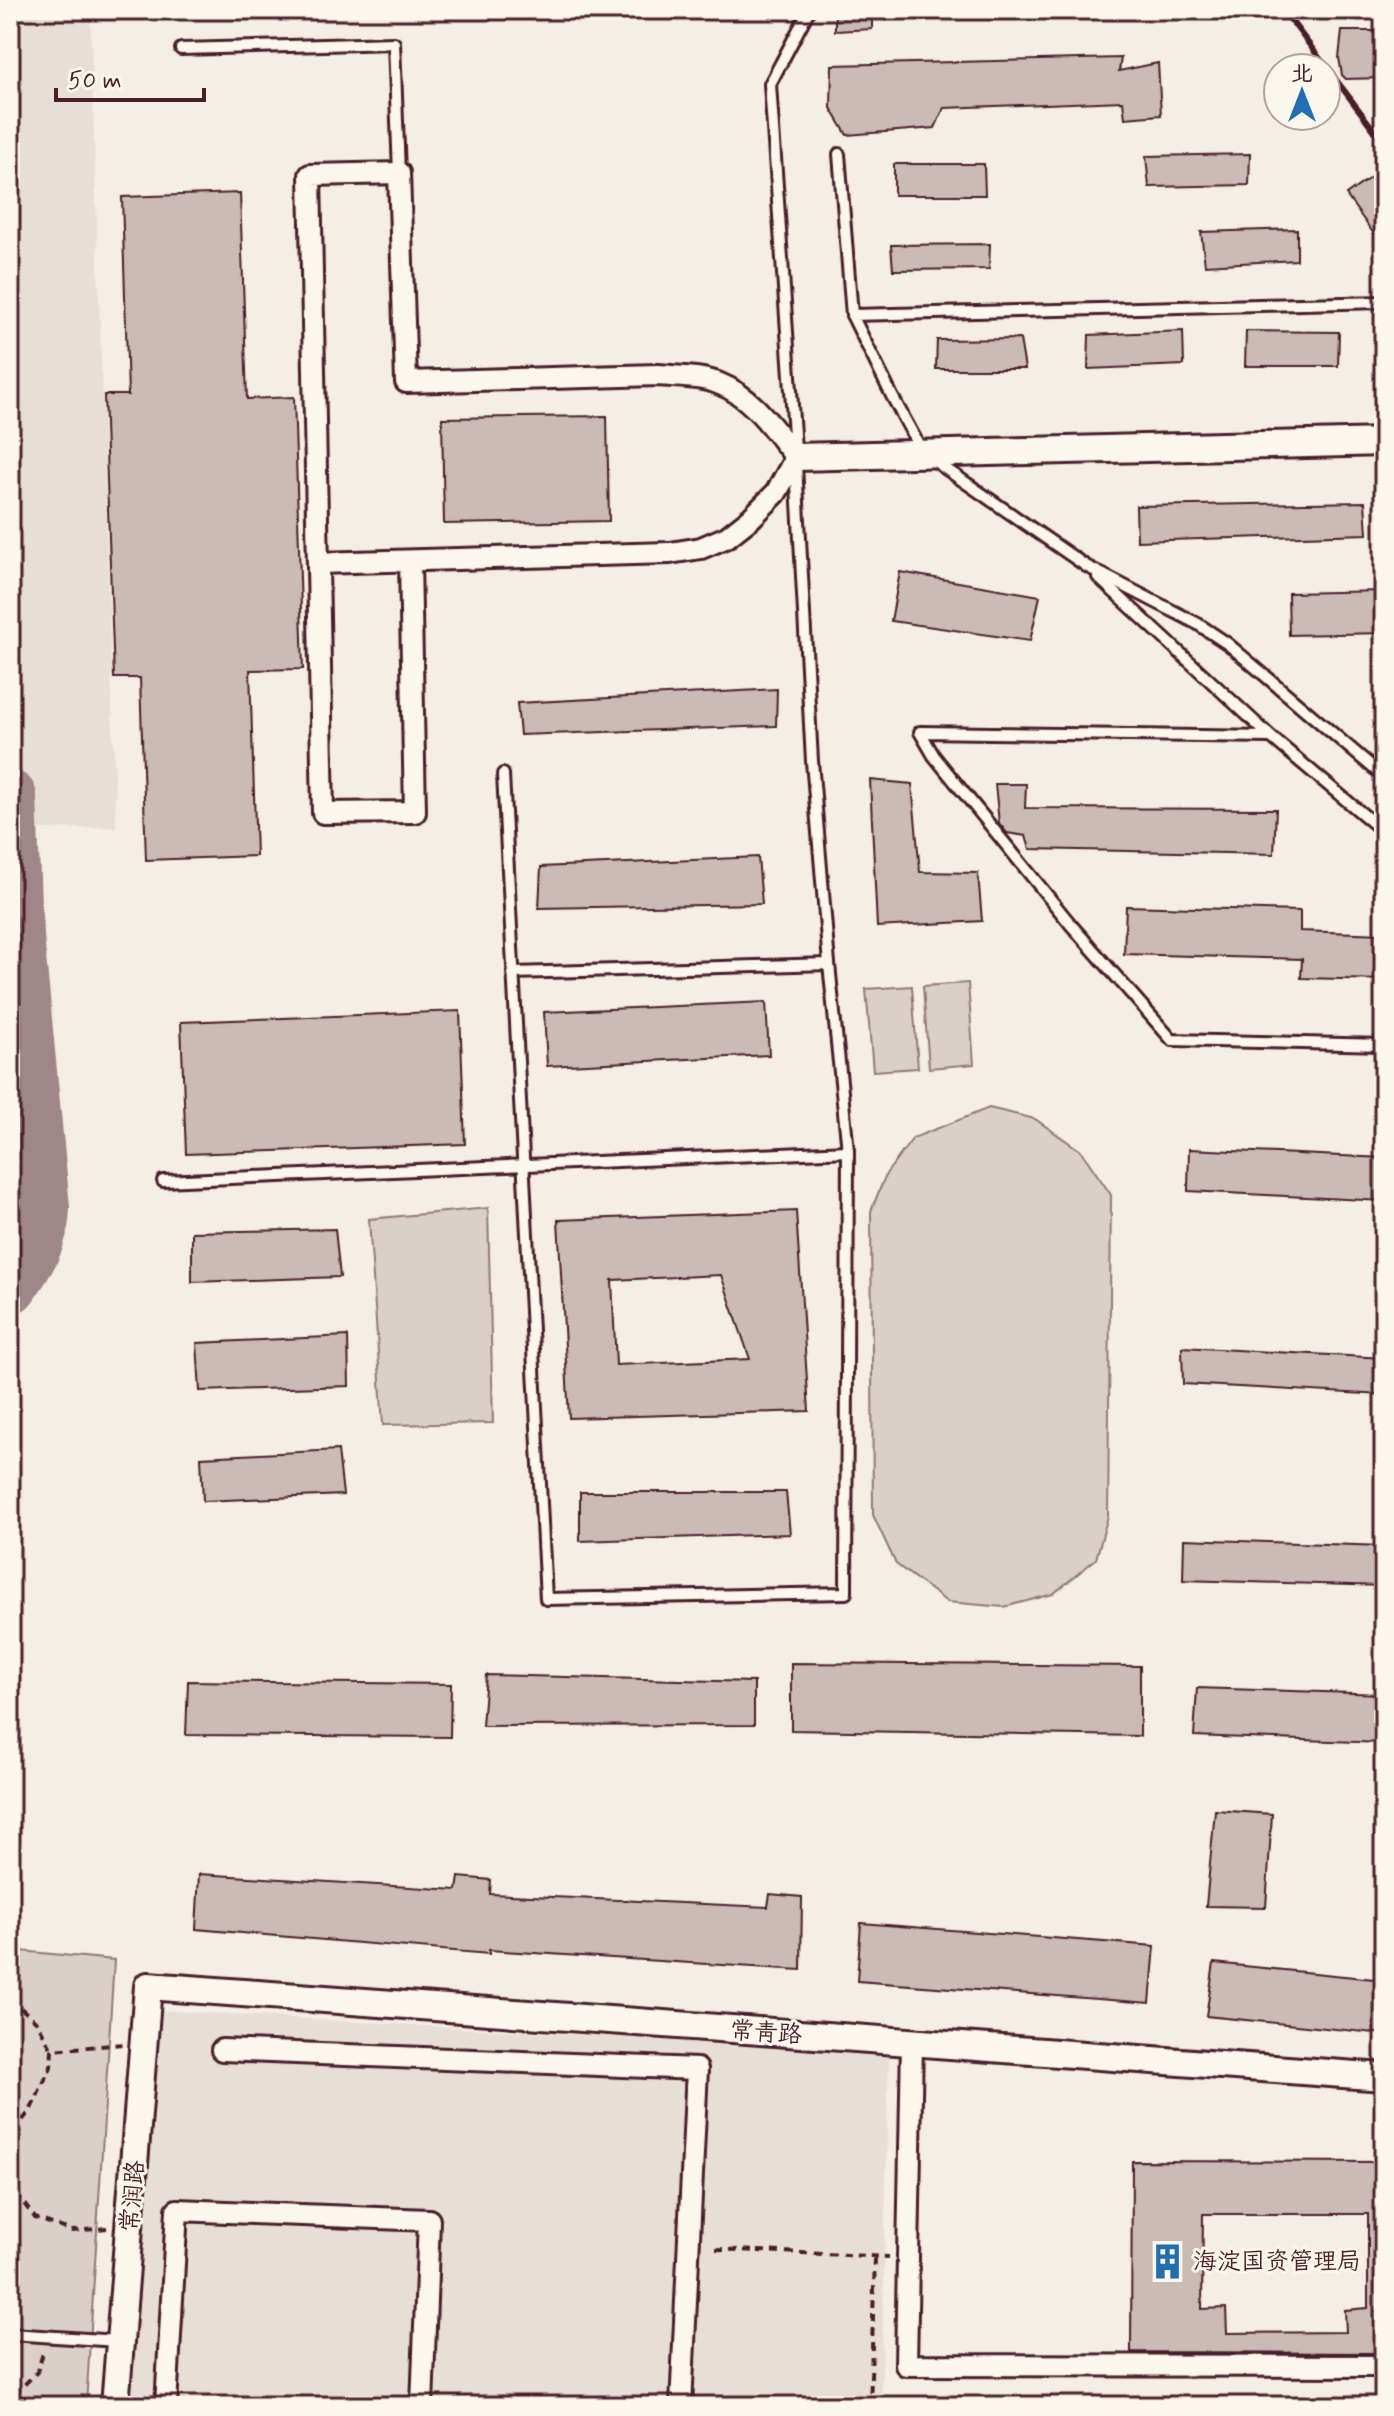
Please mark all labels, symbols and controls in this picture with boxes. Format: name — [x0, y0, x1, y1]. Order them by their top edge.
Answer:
scale bar — [56, 52, 204, 102]
north arrow — [1262, 52, 1342, 132]
text: 北 — [1291, 60, 1313, 88]
text: 50 m — [68, 66, 122, 97]
street label: 常青路 — [729, 2016, 803, 2051]
street label: 常润路 — [115, 2159, 152, 2233]
building icon: 海淀国资管理局 — [1148, 2242, 1186, 2280]
place label: 海淀国资管理局 — [1193, 2247, 1361, 2278]

